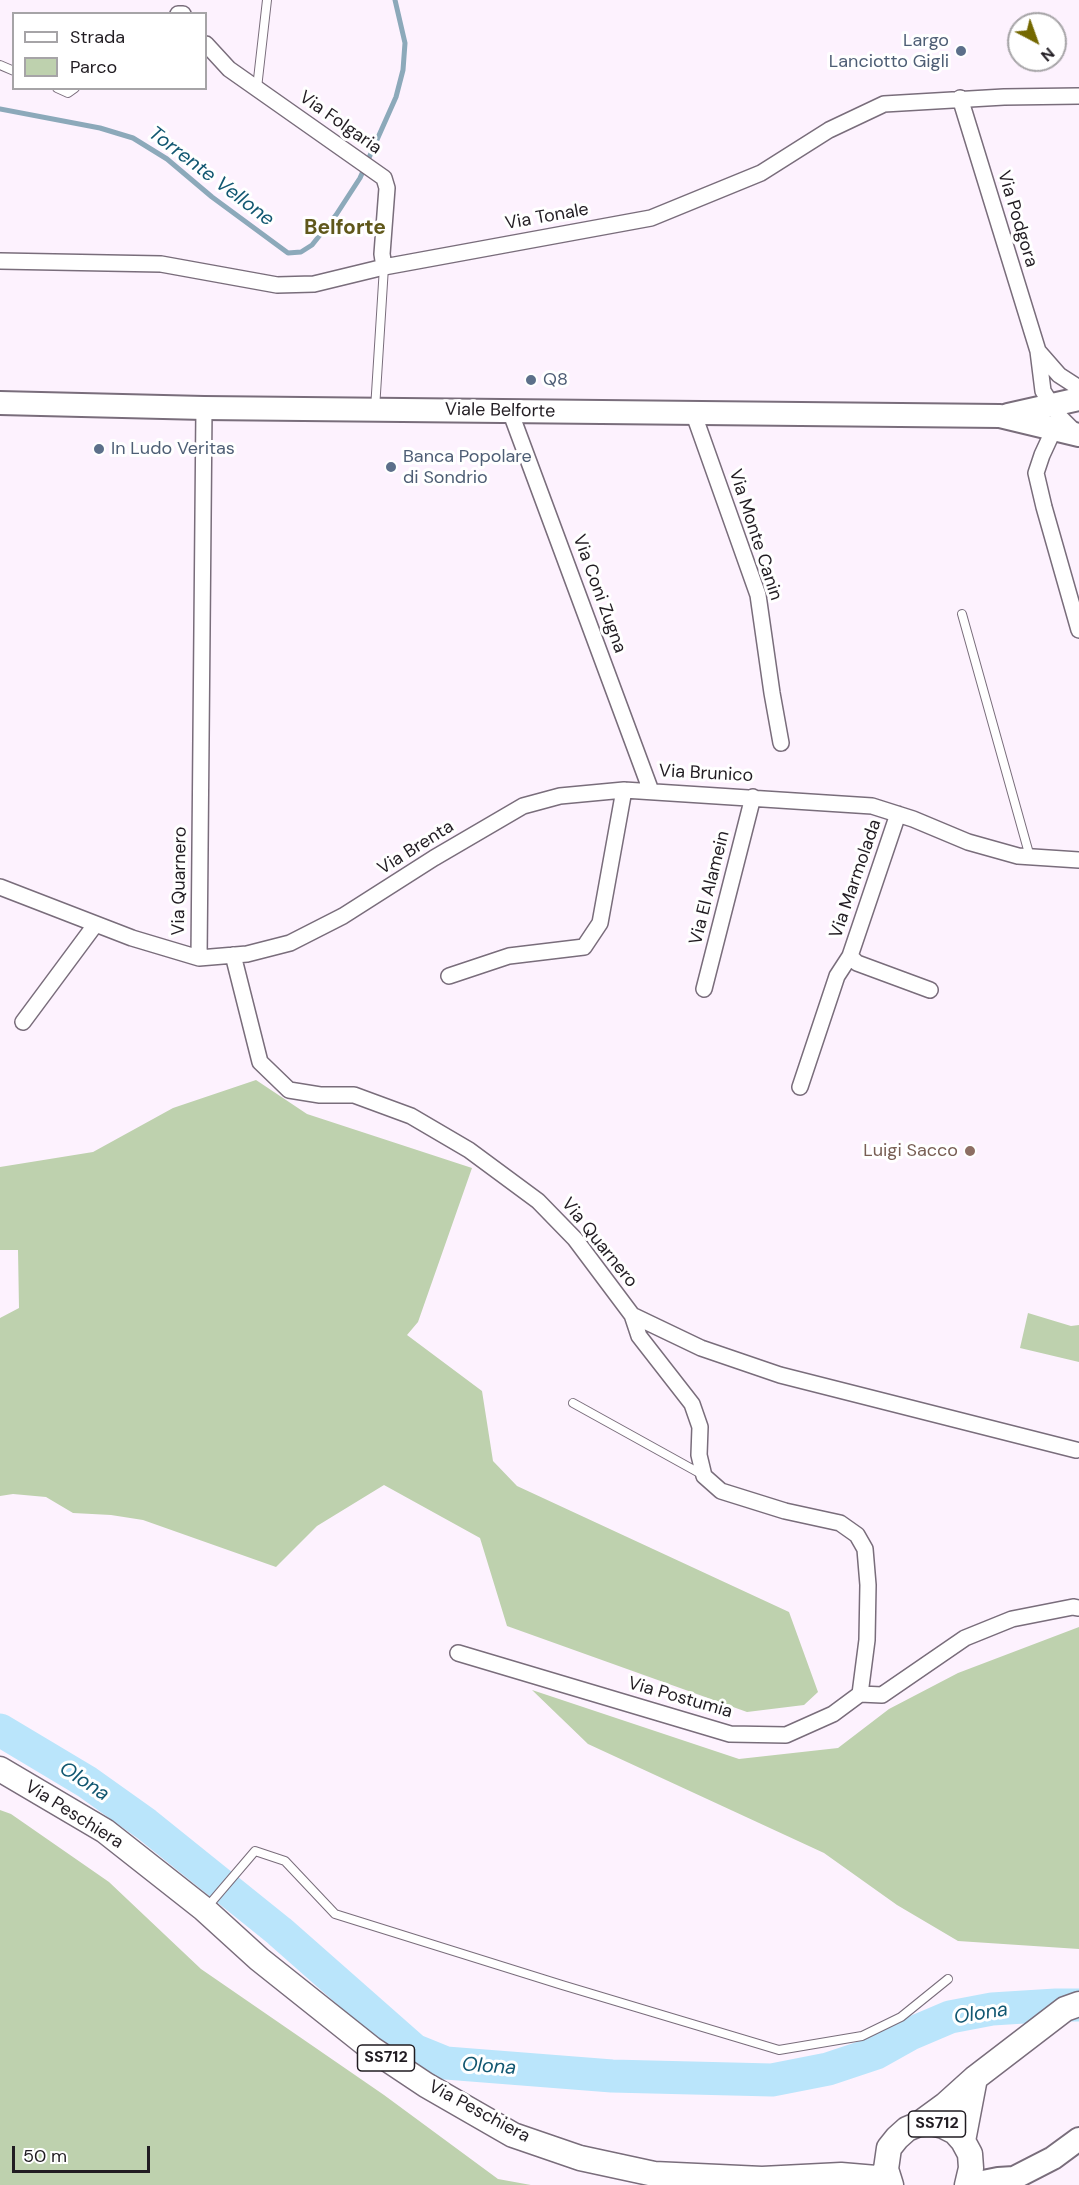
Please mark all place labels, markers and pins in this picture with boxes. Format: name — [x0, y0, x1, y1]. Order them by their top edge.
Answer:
place label: Largo Lanciotto Gigli — [829, 30, 949, 72]
marker: Largo Lanciotto Gigli — [954, 44, 968, 58]
place label: Q8 — [543, 369, 568, 391]
marker: Q8 — [524, 373, 538, 387]
place label: In Ludo Veritas — [111, 438, 235, 460]
marker: In Ludo Veritas — [92, 442, 106, 456]
place label: Banca Popolare di Sondrio — [403, 446, 532, 488]
marker: Banca Popolare di Sondrio — [384, 460, 398, 474]
place label: Luigi Sacco — [863, 1140, 958, 1162]
marker: Luigi Sacco — [963, 1144, 977, 1158]

